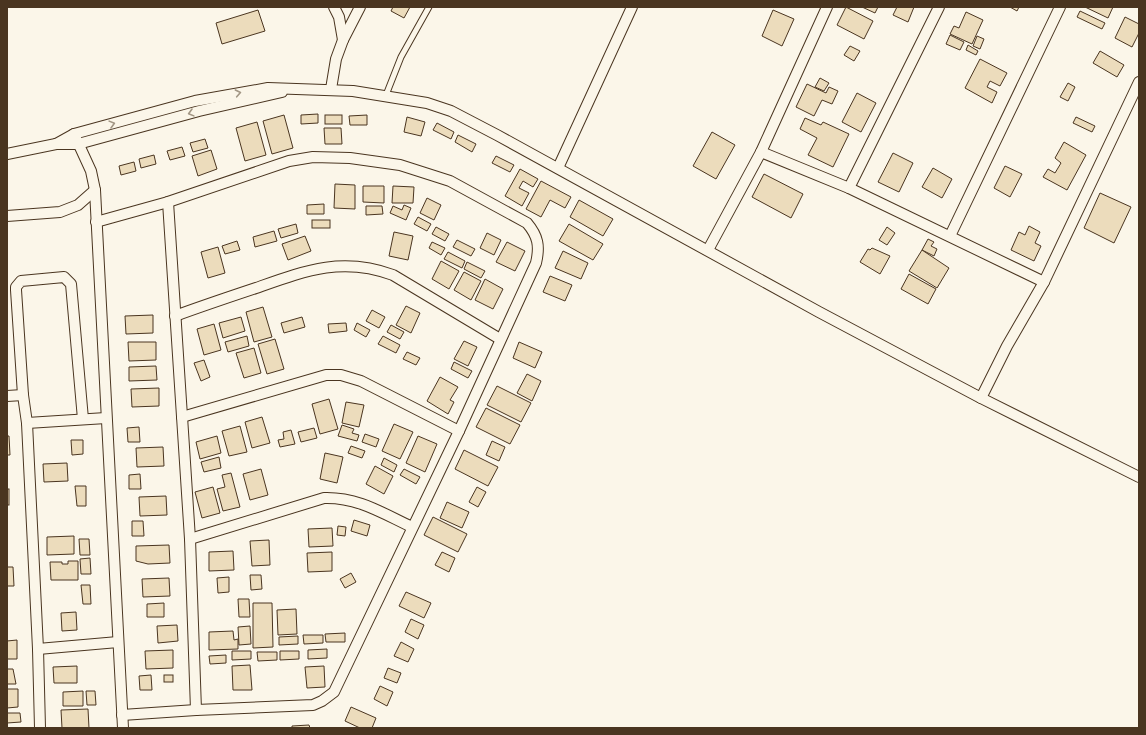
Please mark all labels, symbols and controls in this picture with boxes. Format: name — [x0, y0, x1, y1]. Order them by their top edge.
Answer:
one-way arrow — [235, 89, 241, 97]
one-way arrow — [188, 108, 195, 117]
one-way arrow — [109, 120, 115, 128]

